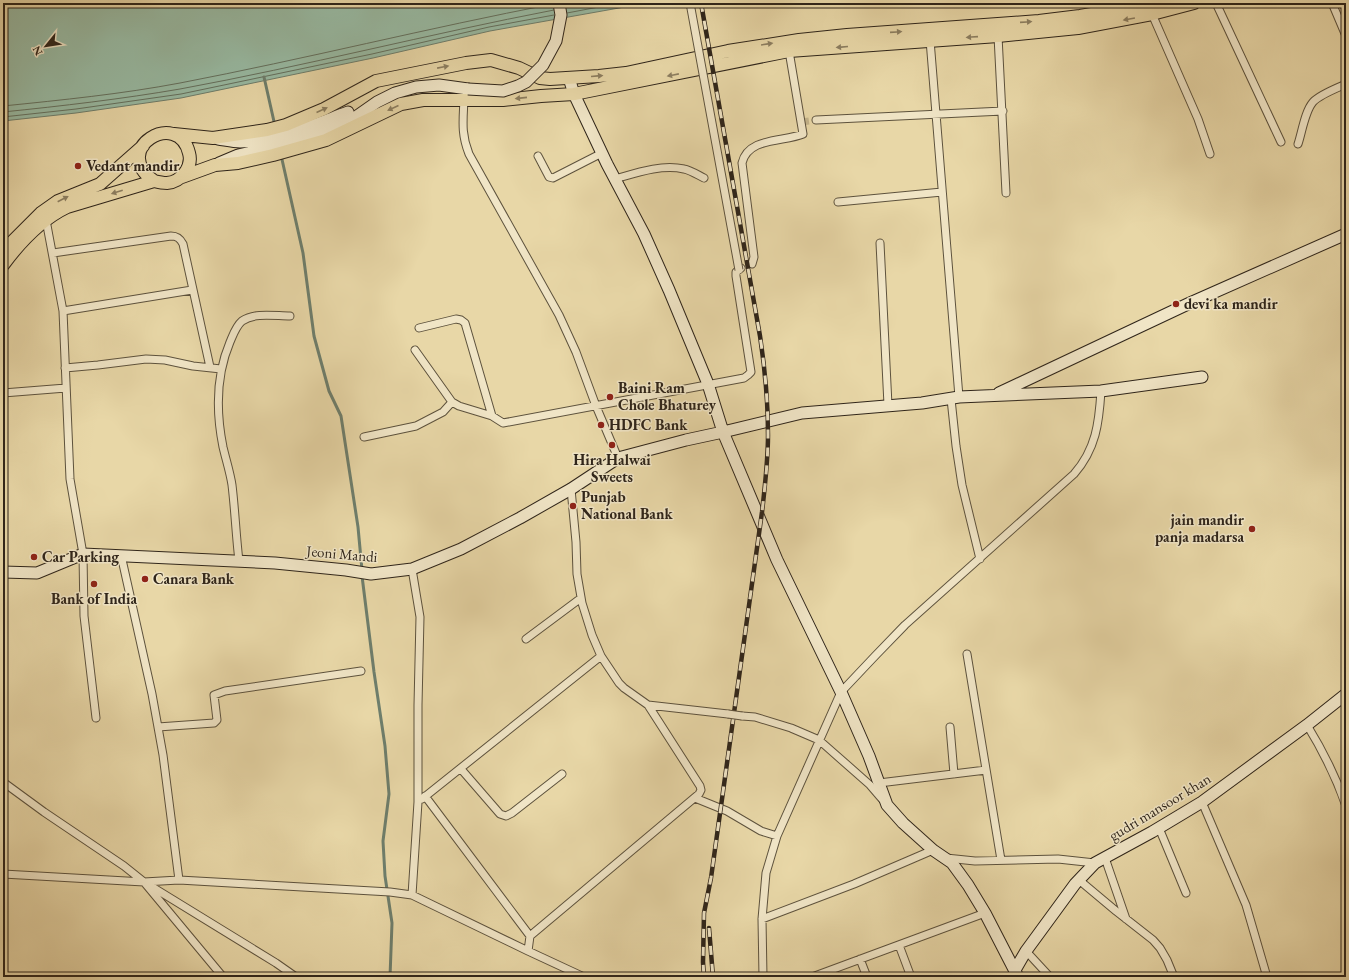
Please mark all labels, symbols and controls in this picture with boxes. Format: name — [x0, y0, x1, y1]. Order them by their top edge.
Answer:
one-way arrow — [1122, 16, 1135, 22]
one-way arrow — [1020, 19, 1032, 26]
north arrow — [26, 26, 66, 66]
one-way arrow — [890, 28, 902, 35]
one-way arrow — [966, 34, 978, 41]
one-way arrow — [761, 41, 773, 47]
text: N — [29, 44, 46, 58]
one-way arrow — [836, 44, 848, 50]
one-way arrow — [437, 64, 449, 70]
one-way arrow — [667, 72, 679, 78]
one-way arrow — [591, 73, 603, 80]
one-way arrow — [515, 95, 527, 101]
one-way arrow — [387, 105, 398, 111]
one-way arrow — [316, 107, 328, 113]
place label: Vedant mandir — [86, 156, 180, 175]
marker: Vedant mandir — [73, 161, 83, 171]
one-way arrow — [111, 189, 123, 195]
one-way arrow — [57, 195, 68, 202]
place label: devi ka mandir — [1184, 294, 1279, 313]
marker: devi ka mandir — [1171, 299, 1181, 309]
place label: Baini Ram Chole Bhaturey — [618, 378, 717, 414]
marker: Baini Ram Chole Bhaturey — [605, 392, 615, 402]
place label: HDFC Bank — [609, 415, 688, 434]
marker: HDFC Bank — [596, 420, 606, 430]
marker: Hira Halwai Sweets — [607, 440, 617, 450]
place label: Hira Halwai Sweets — [573, 450, 651, 486]
place label: Punjab National Bank — [581, 487, 673, 523]
marker: Punjab National Bank — [568, 501, 578, 511]
place label: jain mandir panja madarsa — [1155, 510, 1245, 546]
marker: jain mandir panja madarsa — [1247, 524, 1257, 534]
street label: Jeoni Mandi — [304, 541, 379, 566]
place label: Car Parking — [42, 547, 119, 566]
marker: Car Parking — [29, 552, 39, 562]
place label: Canara Bank — [153, 569, 235, 588]
marker: Canara Bank — [140, 574, 150, 584]
marker: Bank of India — [89, 579, 99, 589]
place label: Bank of India — [51, 589, 137, 608]
street label: gudri mansoor khan — [1105, 769, 1214, 844]

